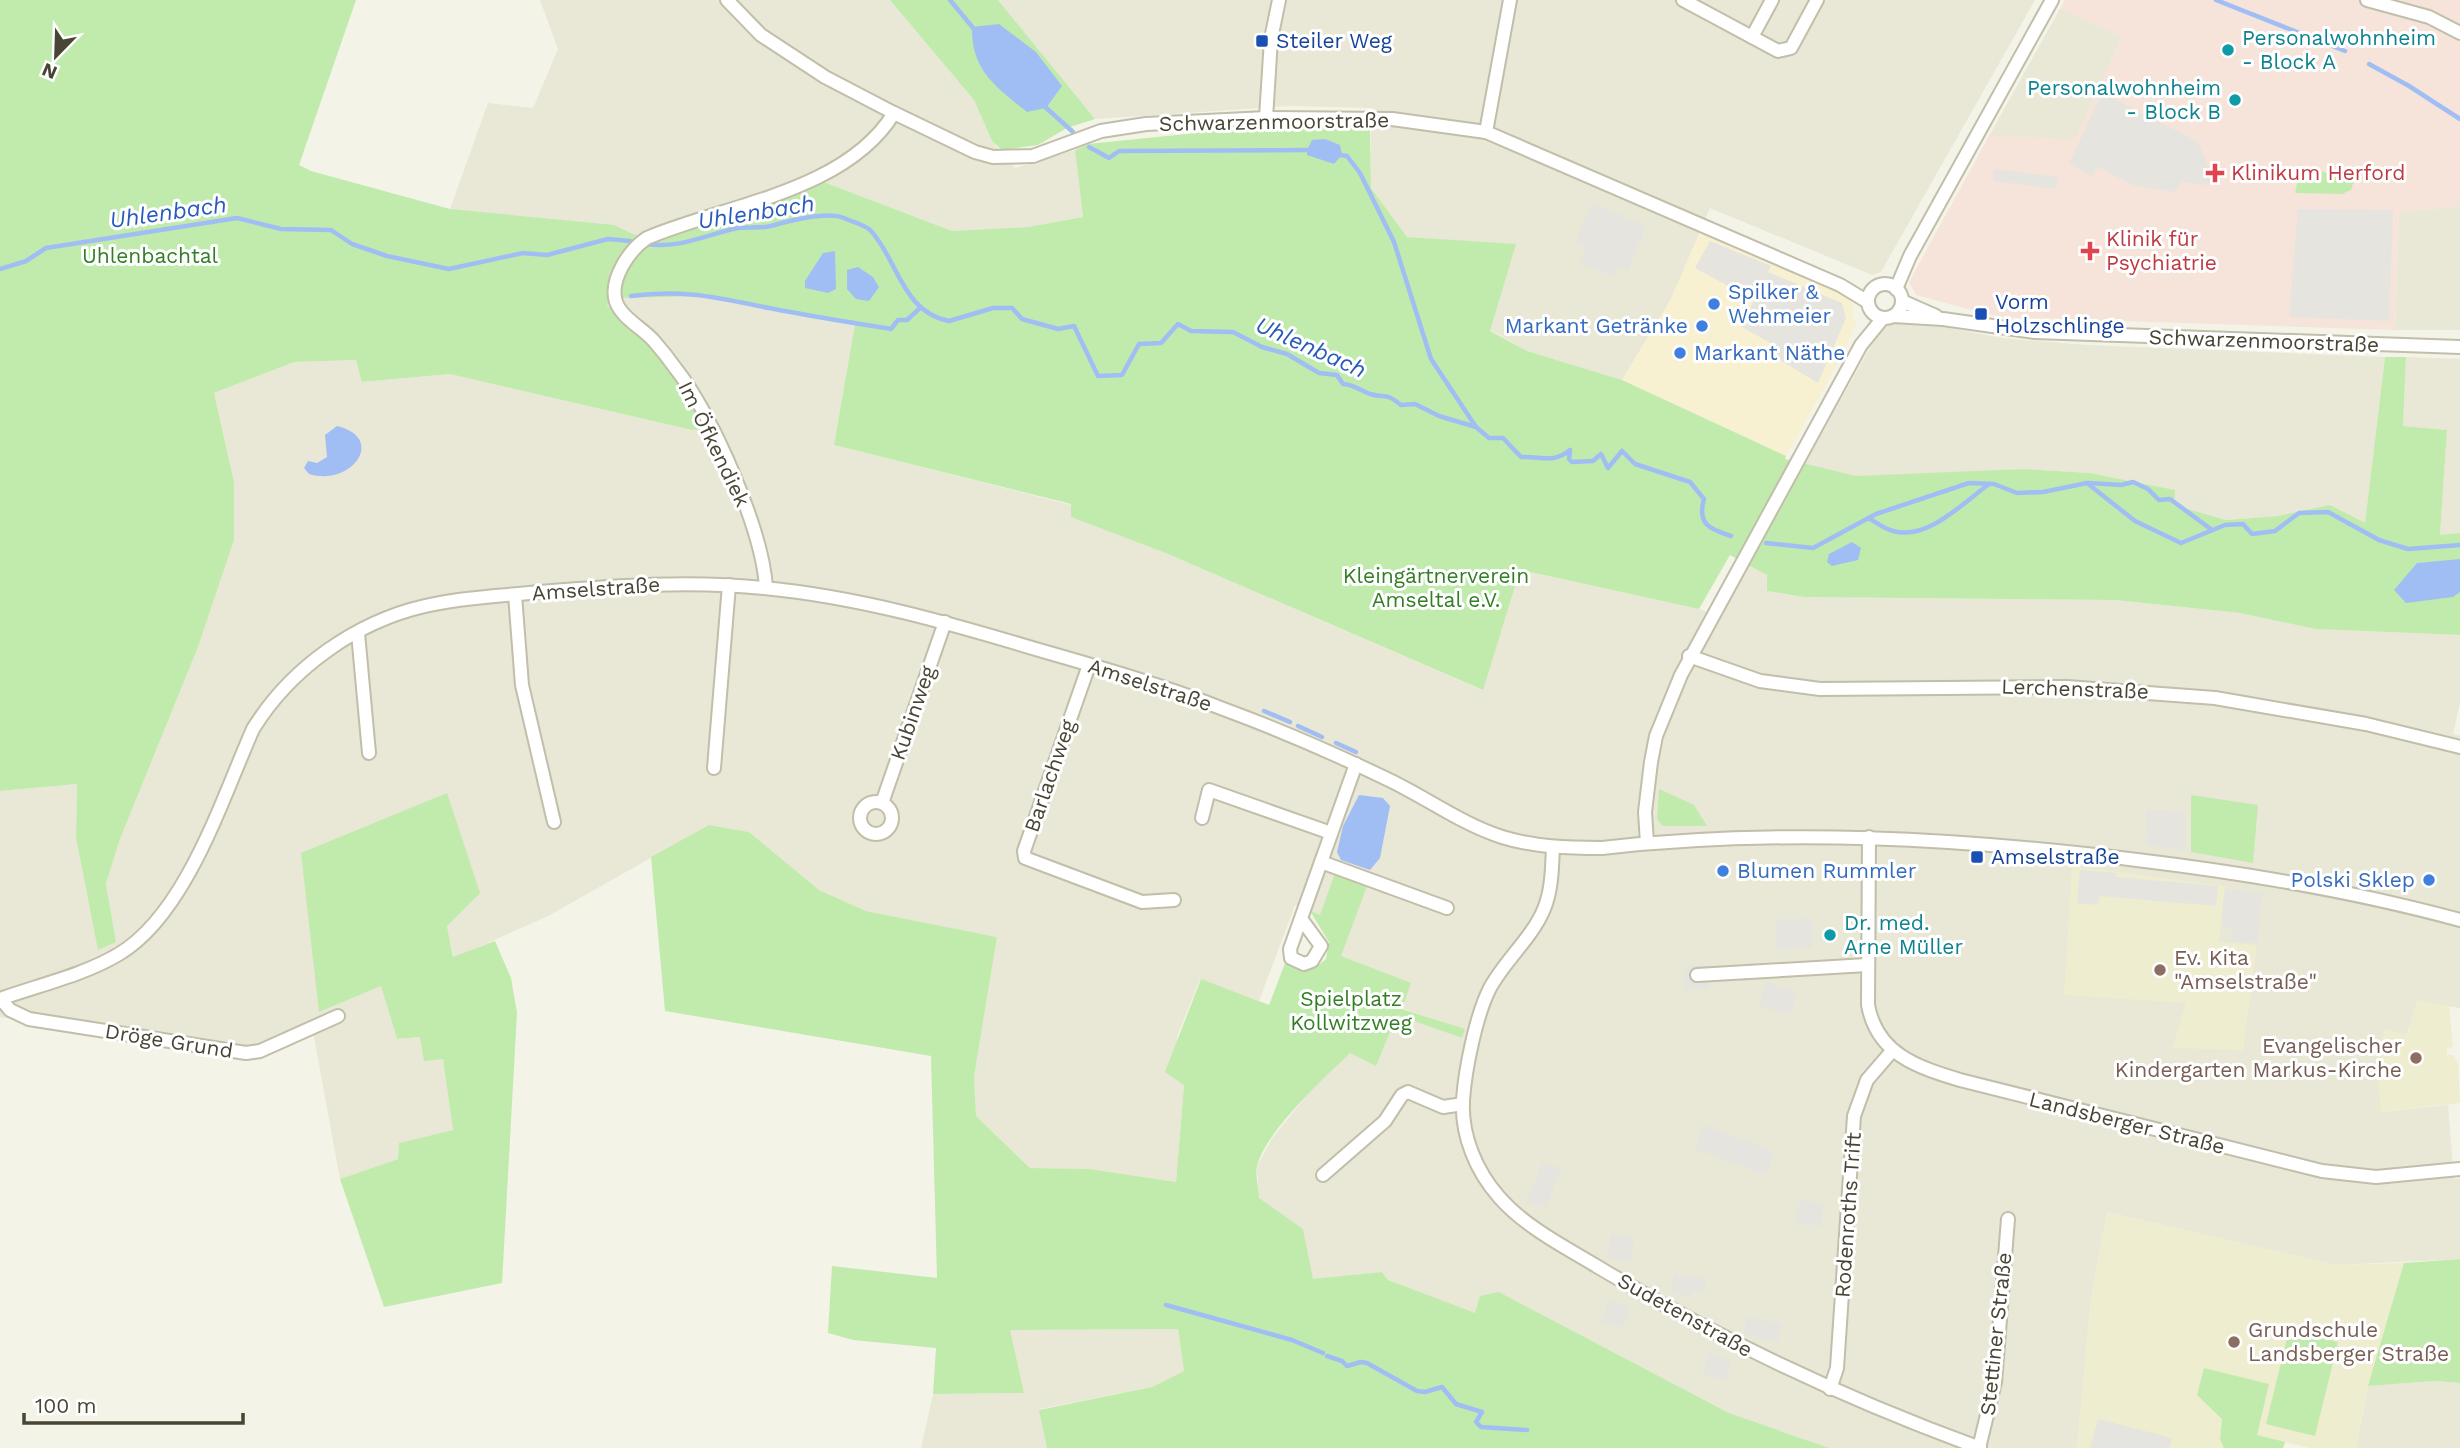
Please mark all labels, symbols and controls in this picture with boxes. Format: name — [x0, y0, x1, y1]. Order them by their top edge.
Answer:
north arrow — [21, 21, 91, 91]
place label: Personalwohnheim - Block A — [2242, 25, 2436, 74]
place label: Steiler Weg — [1276, 28, 1393, 53]
marker: Steiler Weg — [1254, 33, 1270, 49]
marker: Personalwohnheim - Block A — [2220, 42, 2236, 58]
text: N — [39, 58, 61, 85]
place label: Personalwohnheim - Block B — [2027, 75, 2221, 124]
marker: Personalwohnheim - Block B — [2227, 92, 2243, 108]
street label: Schwarzenmoorstraße — [1159, 107, 1389, 136]
place label: Klinikum Herford — [2231, 160, 2405, 185]
marker: Klinikum Herford — [2205, 163, 2225, 183]
water label: Uhlenbach — [696, 190, 816, 235]
water label: Uhlenbach — [108, 191, 228, 234]
place label: Klinik für Psychiatrie — [2106, 226, 2217, 275]
marker: Klinik für Psychiatrie — [2080, 241, 2100, 261]
park label: Uhlenbachtal — [82, 243, 219, 268]
place label: Spilker & Wehmeier — [1728, 279, 1831, 328]
place label: Vorm Holzschlinge — [1995, 289, 2125, 338]
marker: Spilker & Wehmeier — [1706, 296, 1722, 312]
marker: Vorm Holzschlinge — [1973, 306, 1989, 322]
water label: Uhlenbach — [1251, 311, 1370, 384]
place label: Markant Getränke — [1505, 313, 1688, 338]
marker: Markant Getränke — [1694, 318, 1710, 334]
street label: Schwarzenmoorstraße — [2148, 324, 2380, 357]
place label: Markant Näthe — [1694, 340, 1845, 365]
marker: Markant Näthe — [1672, 345, 1688, 361]
street label: Im Öfkendiek — [673, 377, 756, 511]
park label: Kleingärtnerverein Amseltal e.V. — [1343, 563, 1529, 612]
street label: Amselstraße — [531, 572, 661, 605]
street label: Amselstraße — [1085, 653, 1215, 716]
street label: Kubinweg — [885, 662, 941, 763]
street label: Lerchenstraße — [2001, 673, 2149, 704]
street label: Barlachweg — [1019, 715, 1081, 836]
place label: Amselstraße — [1991, 844, 2120, 869]
marker: Amselstraße — [1969, 849, 1985, 865]
place label: Blumen Rummler — [1737, 858, 1917, 883]
marker: Blumen Rummler — [1715, 863, 1731, 879]
place label: Polski Sklep — [2291, 867, 2415, 892]
marker: Polski Sklep — [2421, 872, 2437, 888]
place label: Dr. med. Arne Müller — [1844, 910, 1963, 959]
marker: Dr. med. Arne Müller — [1822, 927, 1838, 943]
place label: Ev. Kita "Amselstraße" — [2174, 945, 2317, 994]
marker: Ev. Kita "Amselstraße" — [2152, 962, 2168, 978]
park label: Spielplatz Kollwitzweg — [1290, 986, 1413, 1035]
street label: Dröge Grund — [103, 1018, 235, 1063]
place label: Evangelischer Kindergarten Markus-Kirche — [2115, 1033, 2402, 1082]
marker: Evangelischer Kindergarten Markus-Kirche — [2408, 1050, 2424, 1066]
street label: Landsberger Straße — [2027, 1086, 2228, 1159]
street label: Rodenroths Trift — [1829, 1131, 1866, 1299]
street label: Stettiner Straße — [1975, 1251, 2016, 1417]
street label: Sudetenstraße — [1613, 1267, 1757, 1362]
place label: Grundschule Landsberger Straße — [2248, 1317, 2449, 1366]
marker: Grundschule Landsberger Straße — [2226, 1334, 2242, 1350]
scale bar — [24, 1382, 243, 1426]
text: 100 m — [35, 1393, 97, 1418]

